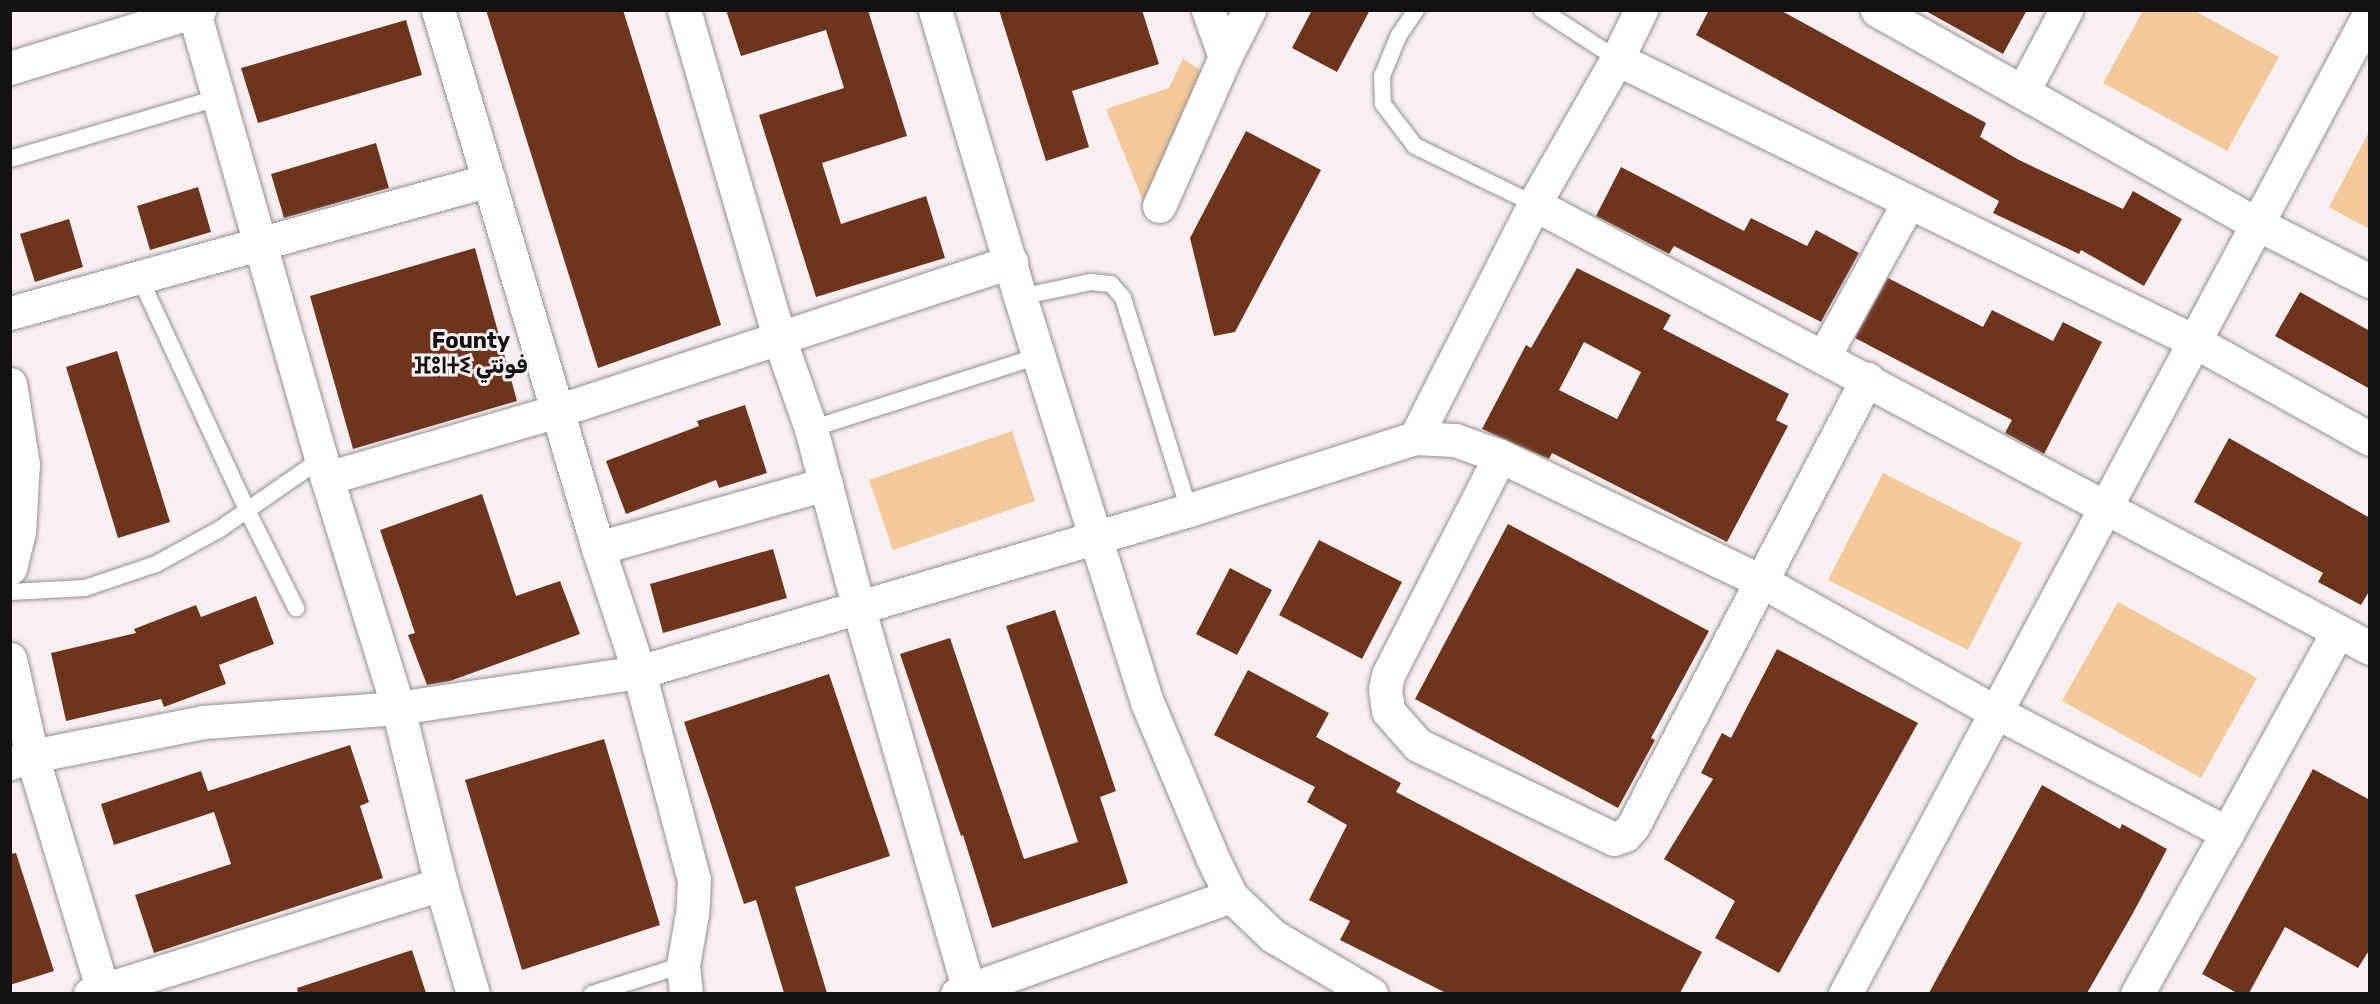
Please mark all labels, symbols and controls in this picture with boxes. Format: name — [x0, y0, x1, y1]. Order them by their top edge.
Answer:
district label: Founty ⴼⵓⵏⵜⵉ فونتي — [414, 327, 528, 378]

